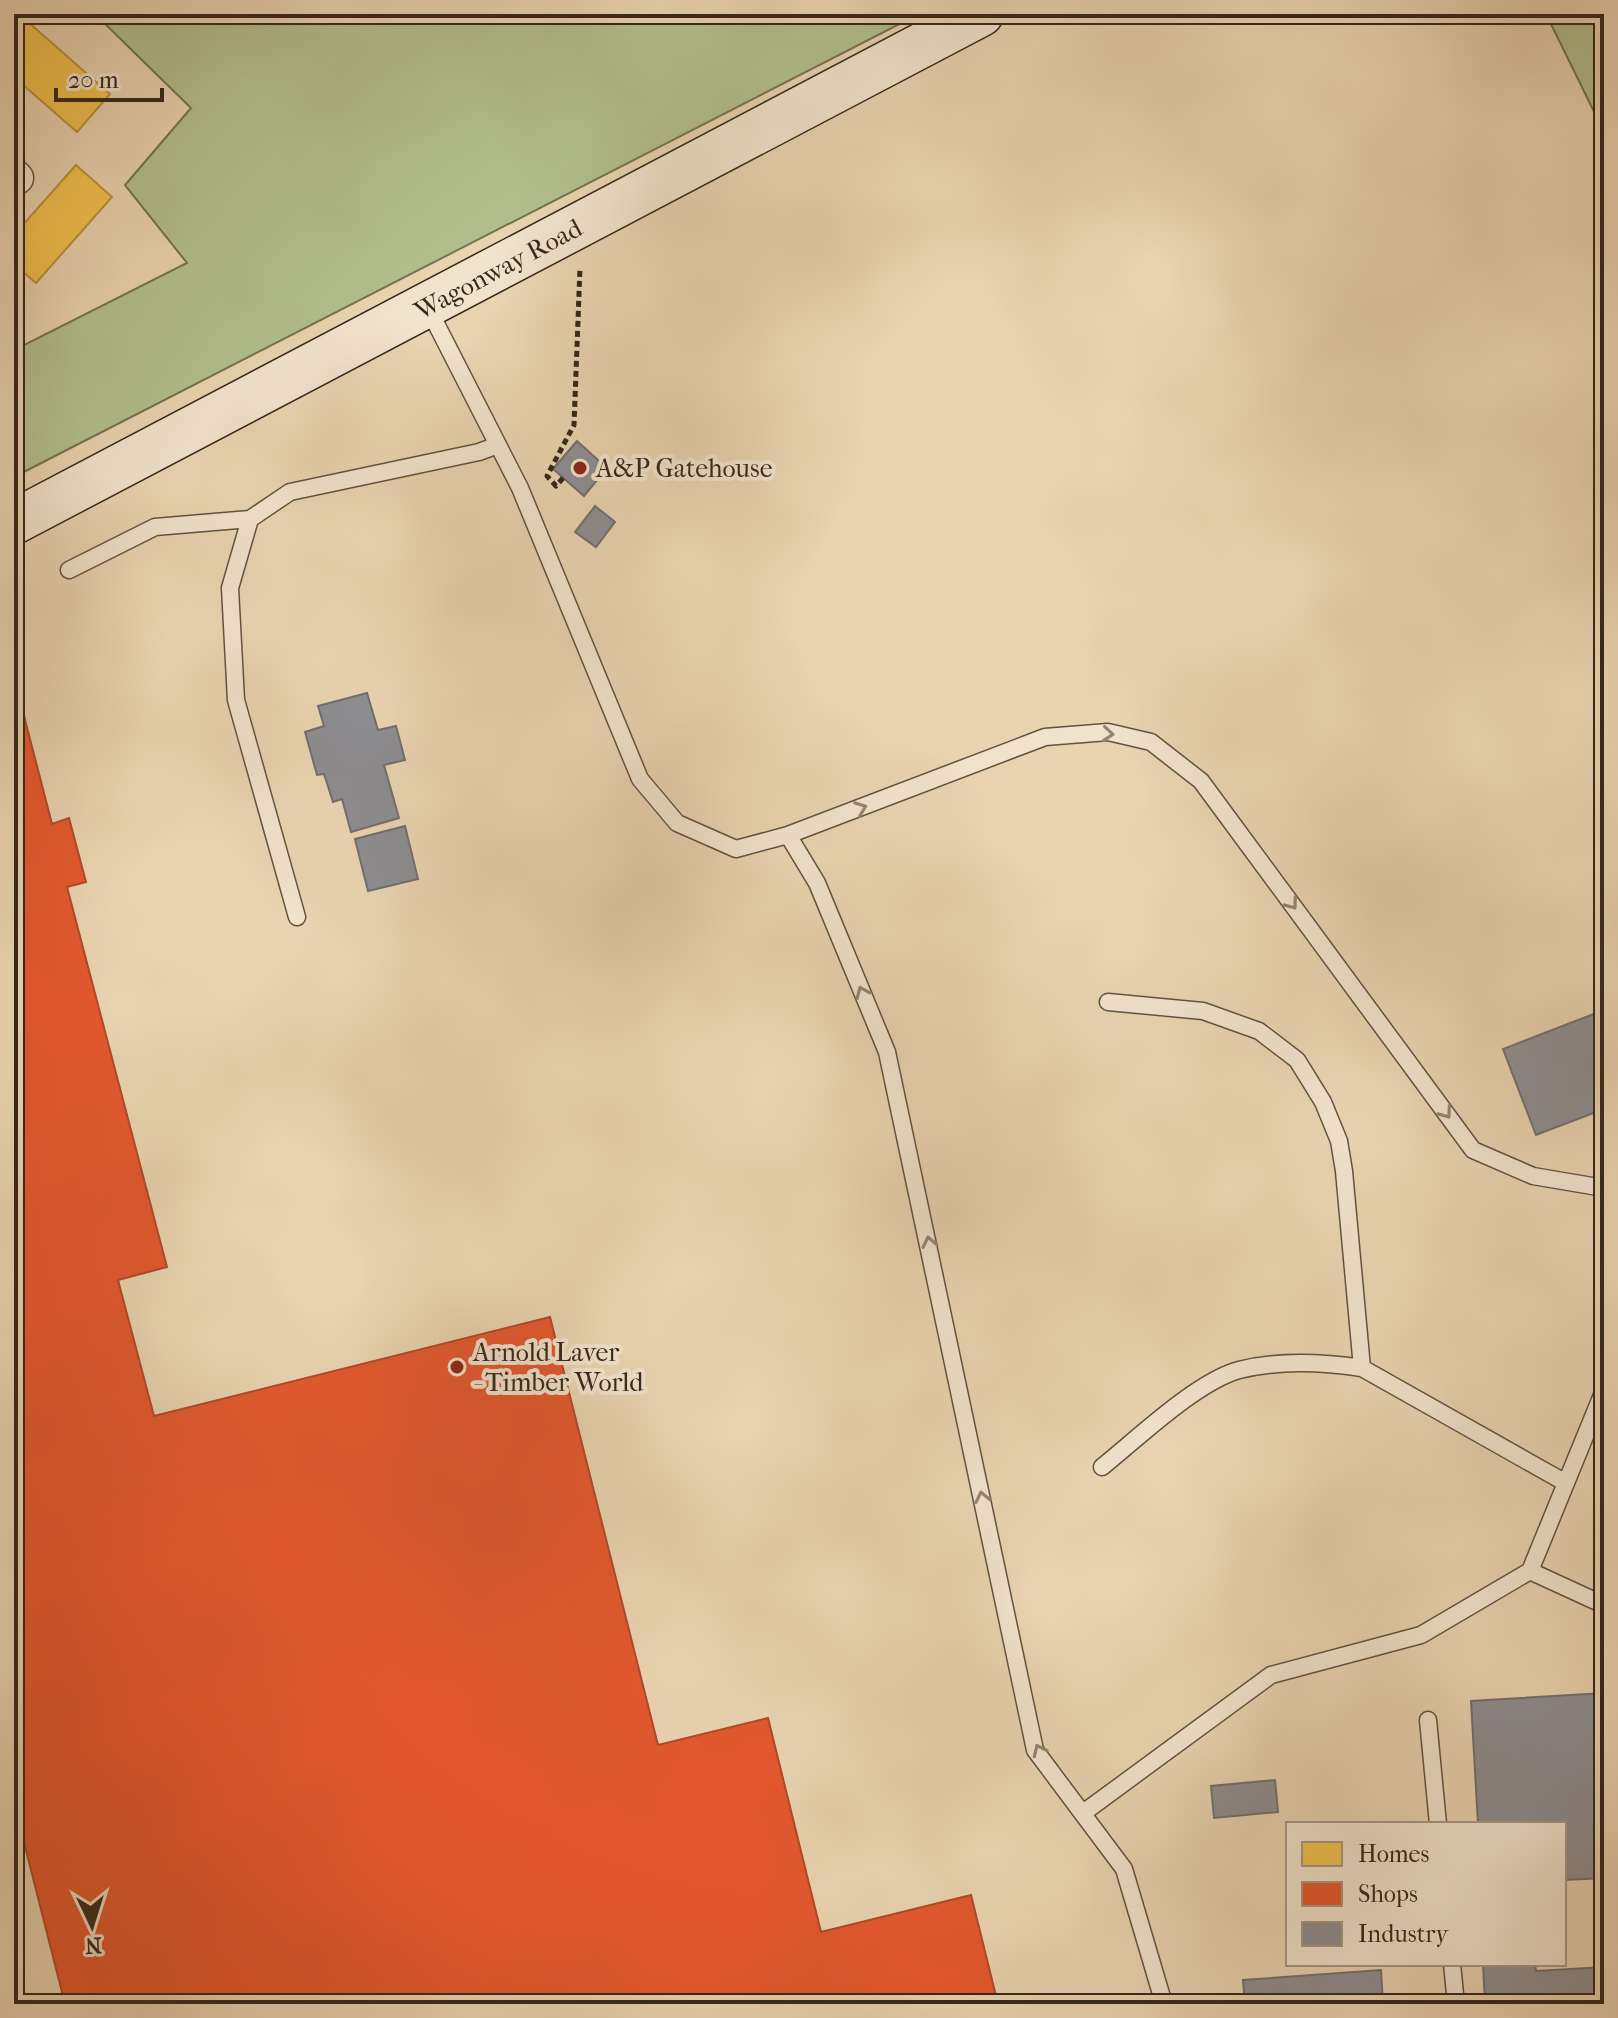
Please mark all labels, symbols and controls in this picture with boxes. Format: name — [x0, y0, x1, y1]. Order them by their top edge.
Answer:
scale bar — [56, 52, 162, 102]
text: 20 m — [68, 66, 119, 94]
street label: Wagonway Road — [408, 212, 588, 327]
place label: A&P Gatehouse — [595, 453, 773, 484]
marker: A&P Gatehouse — [571, 459, 589, 477]
one-way arrow — [1102, 725, 1115, 742]
one-way arrow — [853, 801, 867, 817]
one-way arrow — [1282, 895, 1296, 909]
one-way arrow — [855, 986, 871, 1000]
one-way arrow — [1436, 1105, 1450, 1119]
one-way arrow — [921, 1236, 938, 1249]
place label: Arnold Laver - Timber World — [472, 1337, 644, 1398]
marker: Arnold Laver - Timber World — [448, 1358, 466, 1376]
one-way arrow — [975, 1490, 992, 1503]
one-way arrow — [1032, 1743, 1048, 1758]
legend — [1286, 1822, 1566, 1966]
text: Homes — [1358, 1840, 1429, 1868]
text: Shops — [1358, 1880, 1418, 1908]
north arrow — [52, 1886, 132, 1966]
text: Industry — [1358, 1920, 1449, 1948]
text: N — [84, 1931, 103, 1959]

